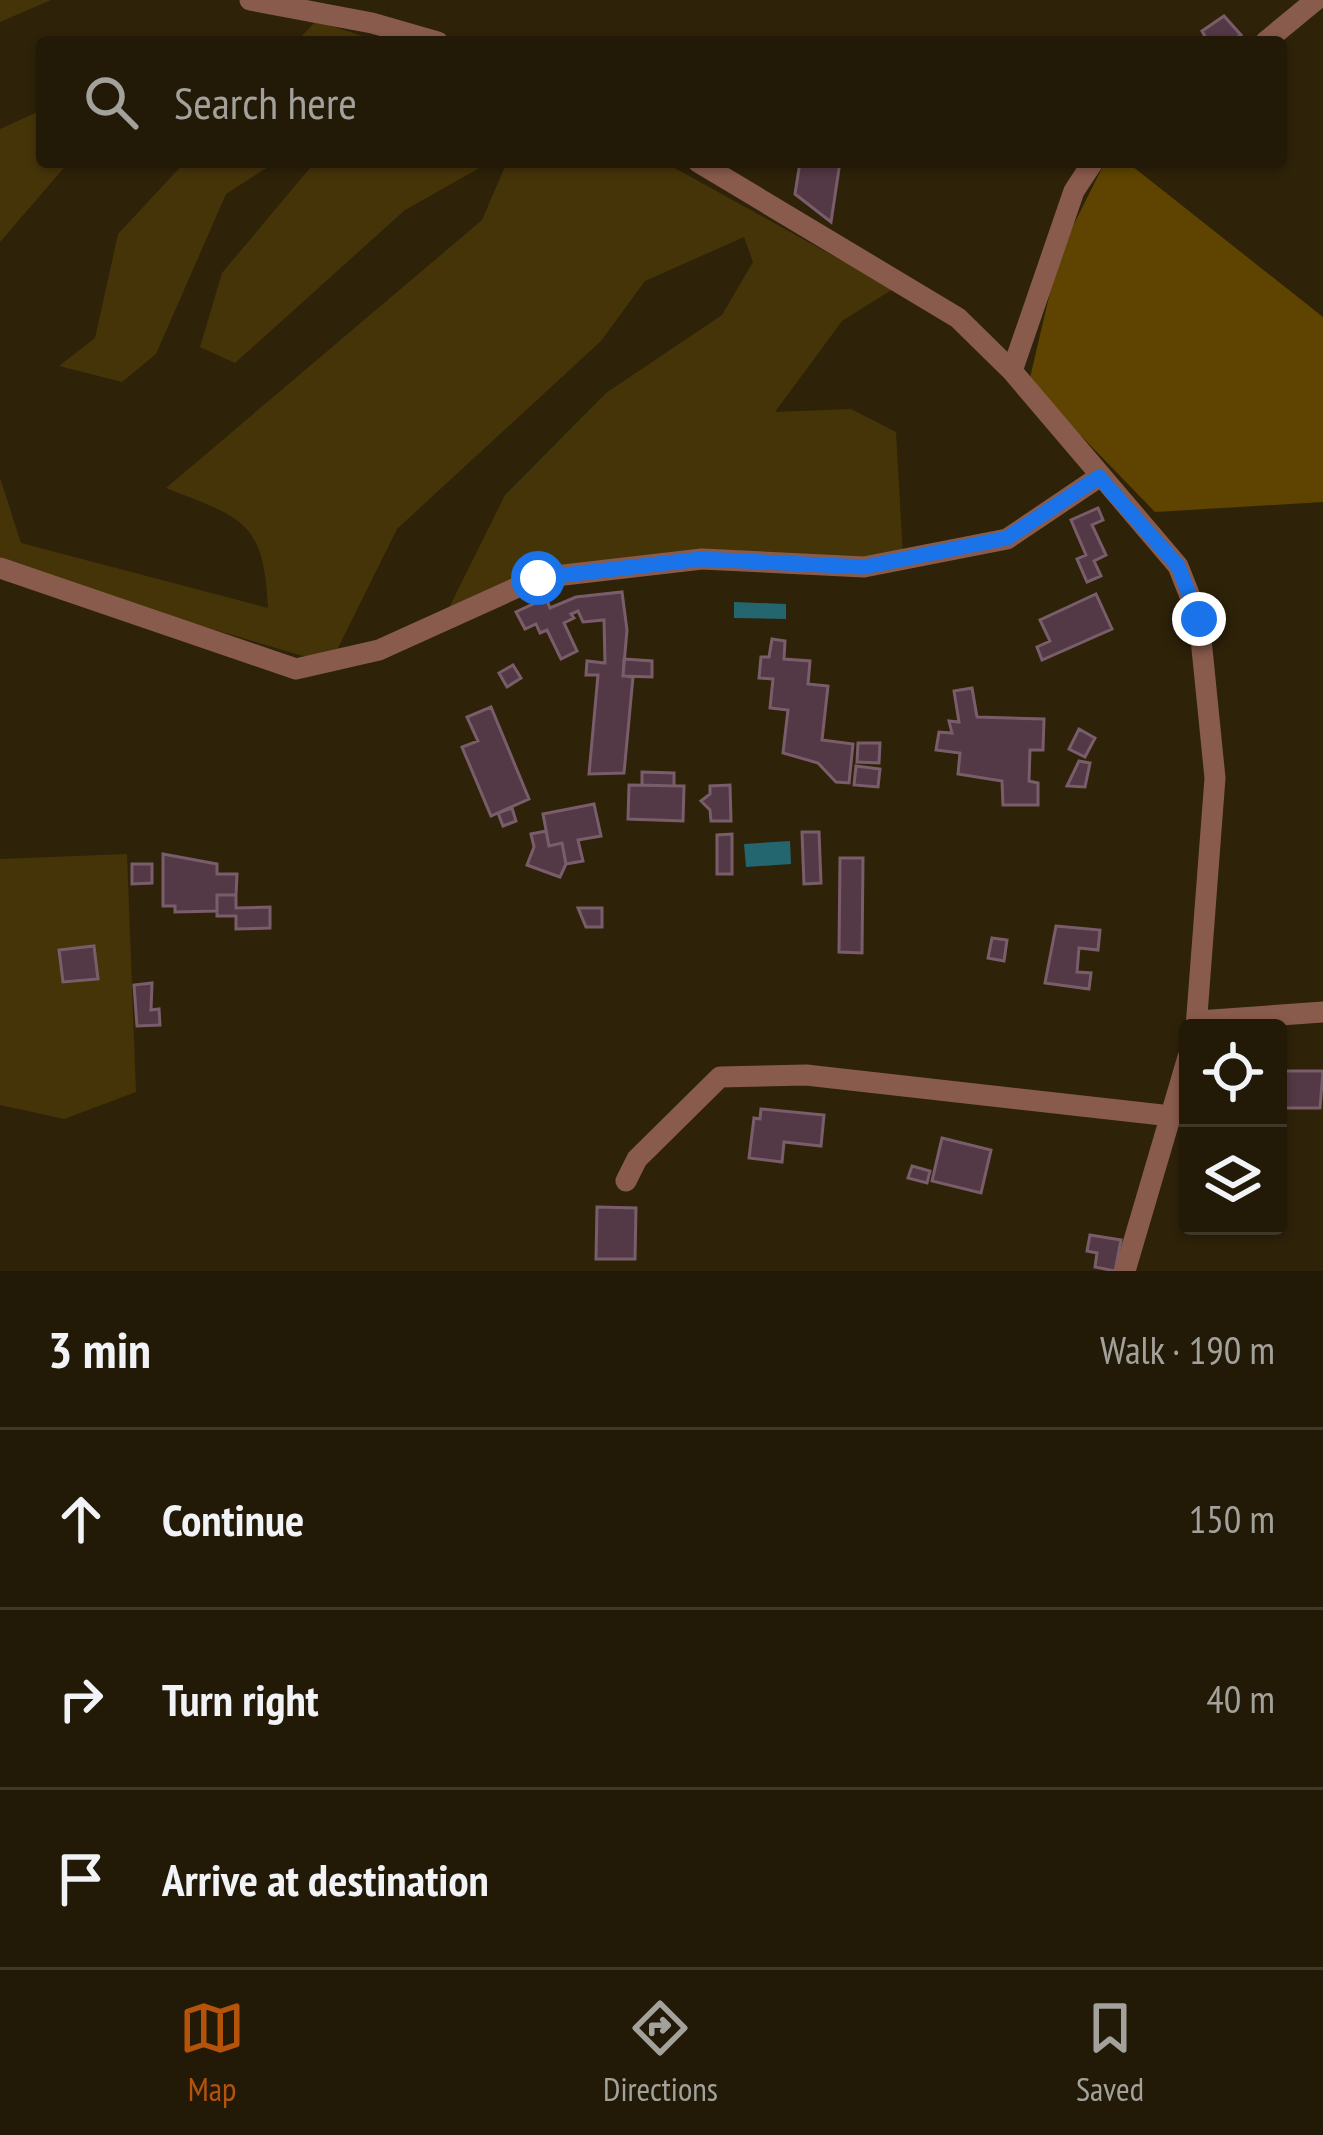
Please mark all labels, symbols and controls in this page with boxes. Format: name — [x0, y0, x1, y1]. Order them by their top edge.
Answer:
search box — [36, 36, 1287, 168]
icon: search — [78, 69, 144, 135]
text: Search here — [174, 73, 357, 131]
route start — [511, 551, 565, 605]
route end — [1172, 592, 1226, 646]
map controls — [1179, 1019, 1287, 1235]
button: locate — [1179, 1019, 1287, 1127]
button: layers — [1179, 1127, 1287, 1235]
text: 3 min — [48, 1316, 151, 1382]
text: Walk · 190 m — [1100, 1324, 1275, 1375]
icon: ahead — [48, 1486, 114, 1552]
text: Continue — [162, 1490, 304, 1548]
text: 150 m — [1189, 1493, 1275, 1544]
icon: right — [48, 1666, 114, 1732]
text: Turn right — [162, 1670, 319, 1728]
text: 40 m — [1206, 1673, 1275, 1724]
icon: arrive — [48, 1846, 114, 1912]
text: Arrive at destination — [162, 1850, 489, 1908]
tab: Map — [179, 1995, 245, 2110]
tab: Directions — [603, 1995, 718, 2110]
tab: Saved — [1076, 1995, 1144, 2110]

